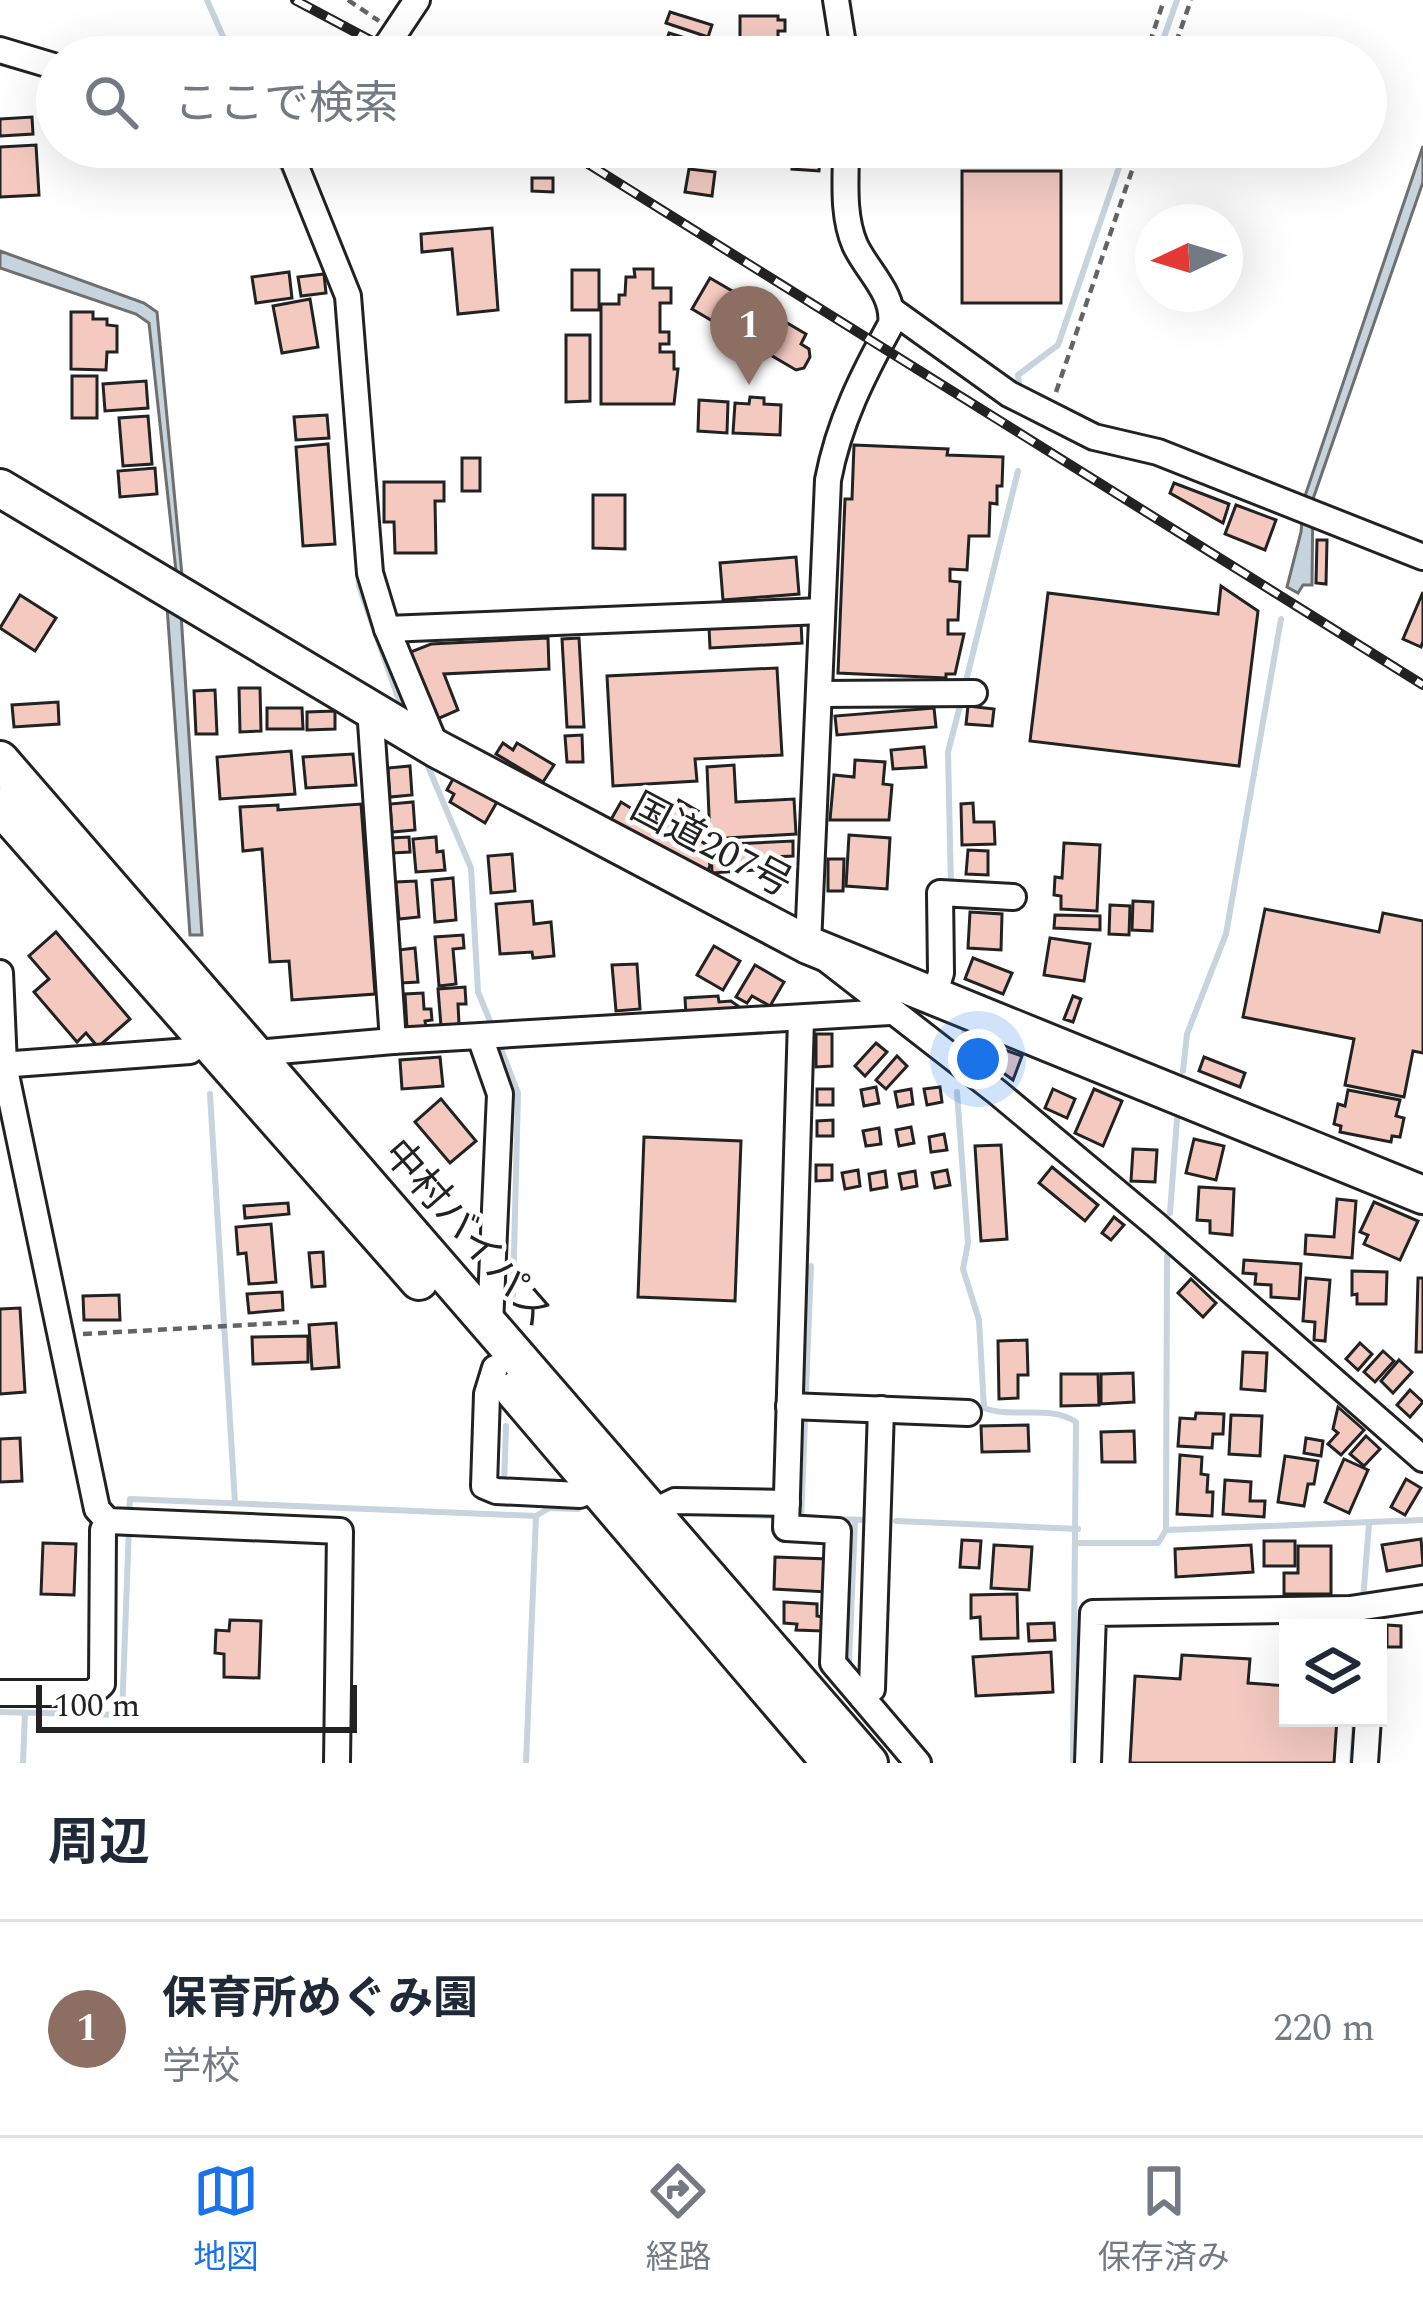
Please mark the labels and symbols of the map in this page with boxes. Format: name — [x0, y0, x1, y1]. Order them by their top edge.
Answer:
north arrow — [1135, 204, 1243, 312]
pin: 1 — [710, 286, 788, 385]
street label: 国道207号 — [620, 779, 802, 913]
your location — [948, 1029, 1008, 1089]
street label: 中村バイパス — [368, 1127, 566, 1341]
scale bar — [36, 1679, 357, 1732]

